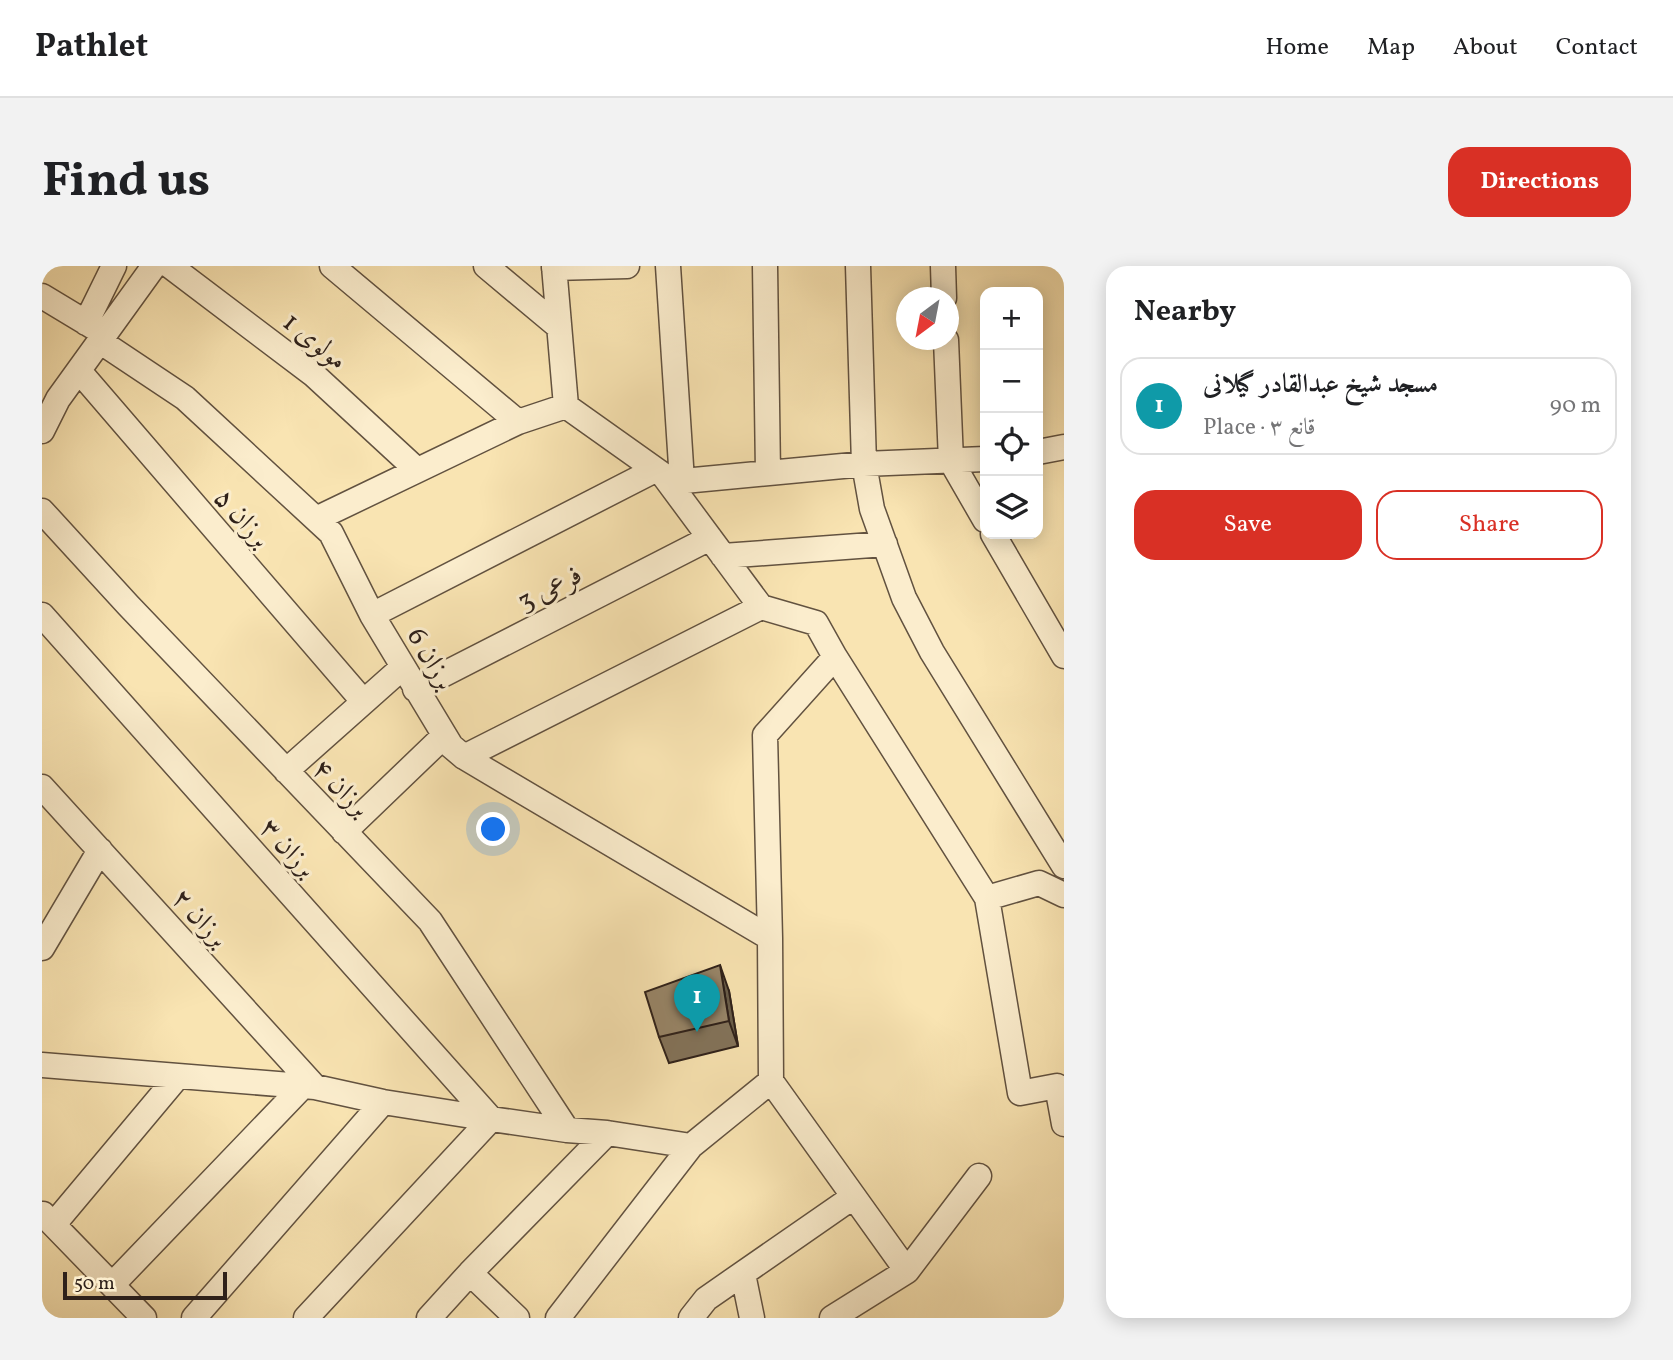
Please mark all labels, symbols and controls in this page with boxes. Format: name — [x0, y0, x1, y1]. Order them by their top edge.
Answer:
text: Pathlet — [35, 25, 148, 71]
text: Home — [1265, 31, 1329, 65]
text: Map — [1367, 31, 1415, 65]
text: About — [1453, 31, 1518, 65]
text: Contact — [1556, 31, 1638, 65]
button: Directions — [1448, 147, 1631, 217]
text: Find us — [42, 148, 210, 217]
north arrow — [896, 287, 959, 350]
map controls — [980, 287, 1043, 539]
button: + — [980, 287, 1043, 350]
text: Nearby — [1134, 291, 1236, 333]
street label: مولوی 1 — [274, 304, 355, 380]
button: − — [980, 350, 1043, 413]
text: مسجد شیخ عبدالقادر گیلانی — [1203, 367, 1438, 403]
text: 1 — [1154, 390, 1164, 422]
text: 90 m — [1550, 390, 1601, 422]
text: Place · قانع ۳ — [1203, 412, 1315, 444]
button: locate — [980, 413, 1043, 476]
button: layers — [980, 476, 1043, 539]
street label: برزان ۵ — [204, 480, 278, 557]
button: Save — [1134, 490, 1362, 560]
button: Share — [1376, 490, 1603, 560]
street label: فرعی 3 — [511, 556, 589, 622]
street label: برزان 6 — [396, 621, 463, 698]
street label: برزان ۴ — [302, 751, 378, 827]
street label: برزان ۳ — [250, 810, 325, 887]
your location — [476, 812, 510, 846]
street label: برزان ۲ — [162, 880, 237, 957]
pin: 1 — [674, 974, 720, 1032]
scale bar — [63, 1269, 228, 1301]
text: 50 m — [74, 1271, 115, 1297]

